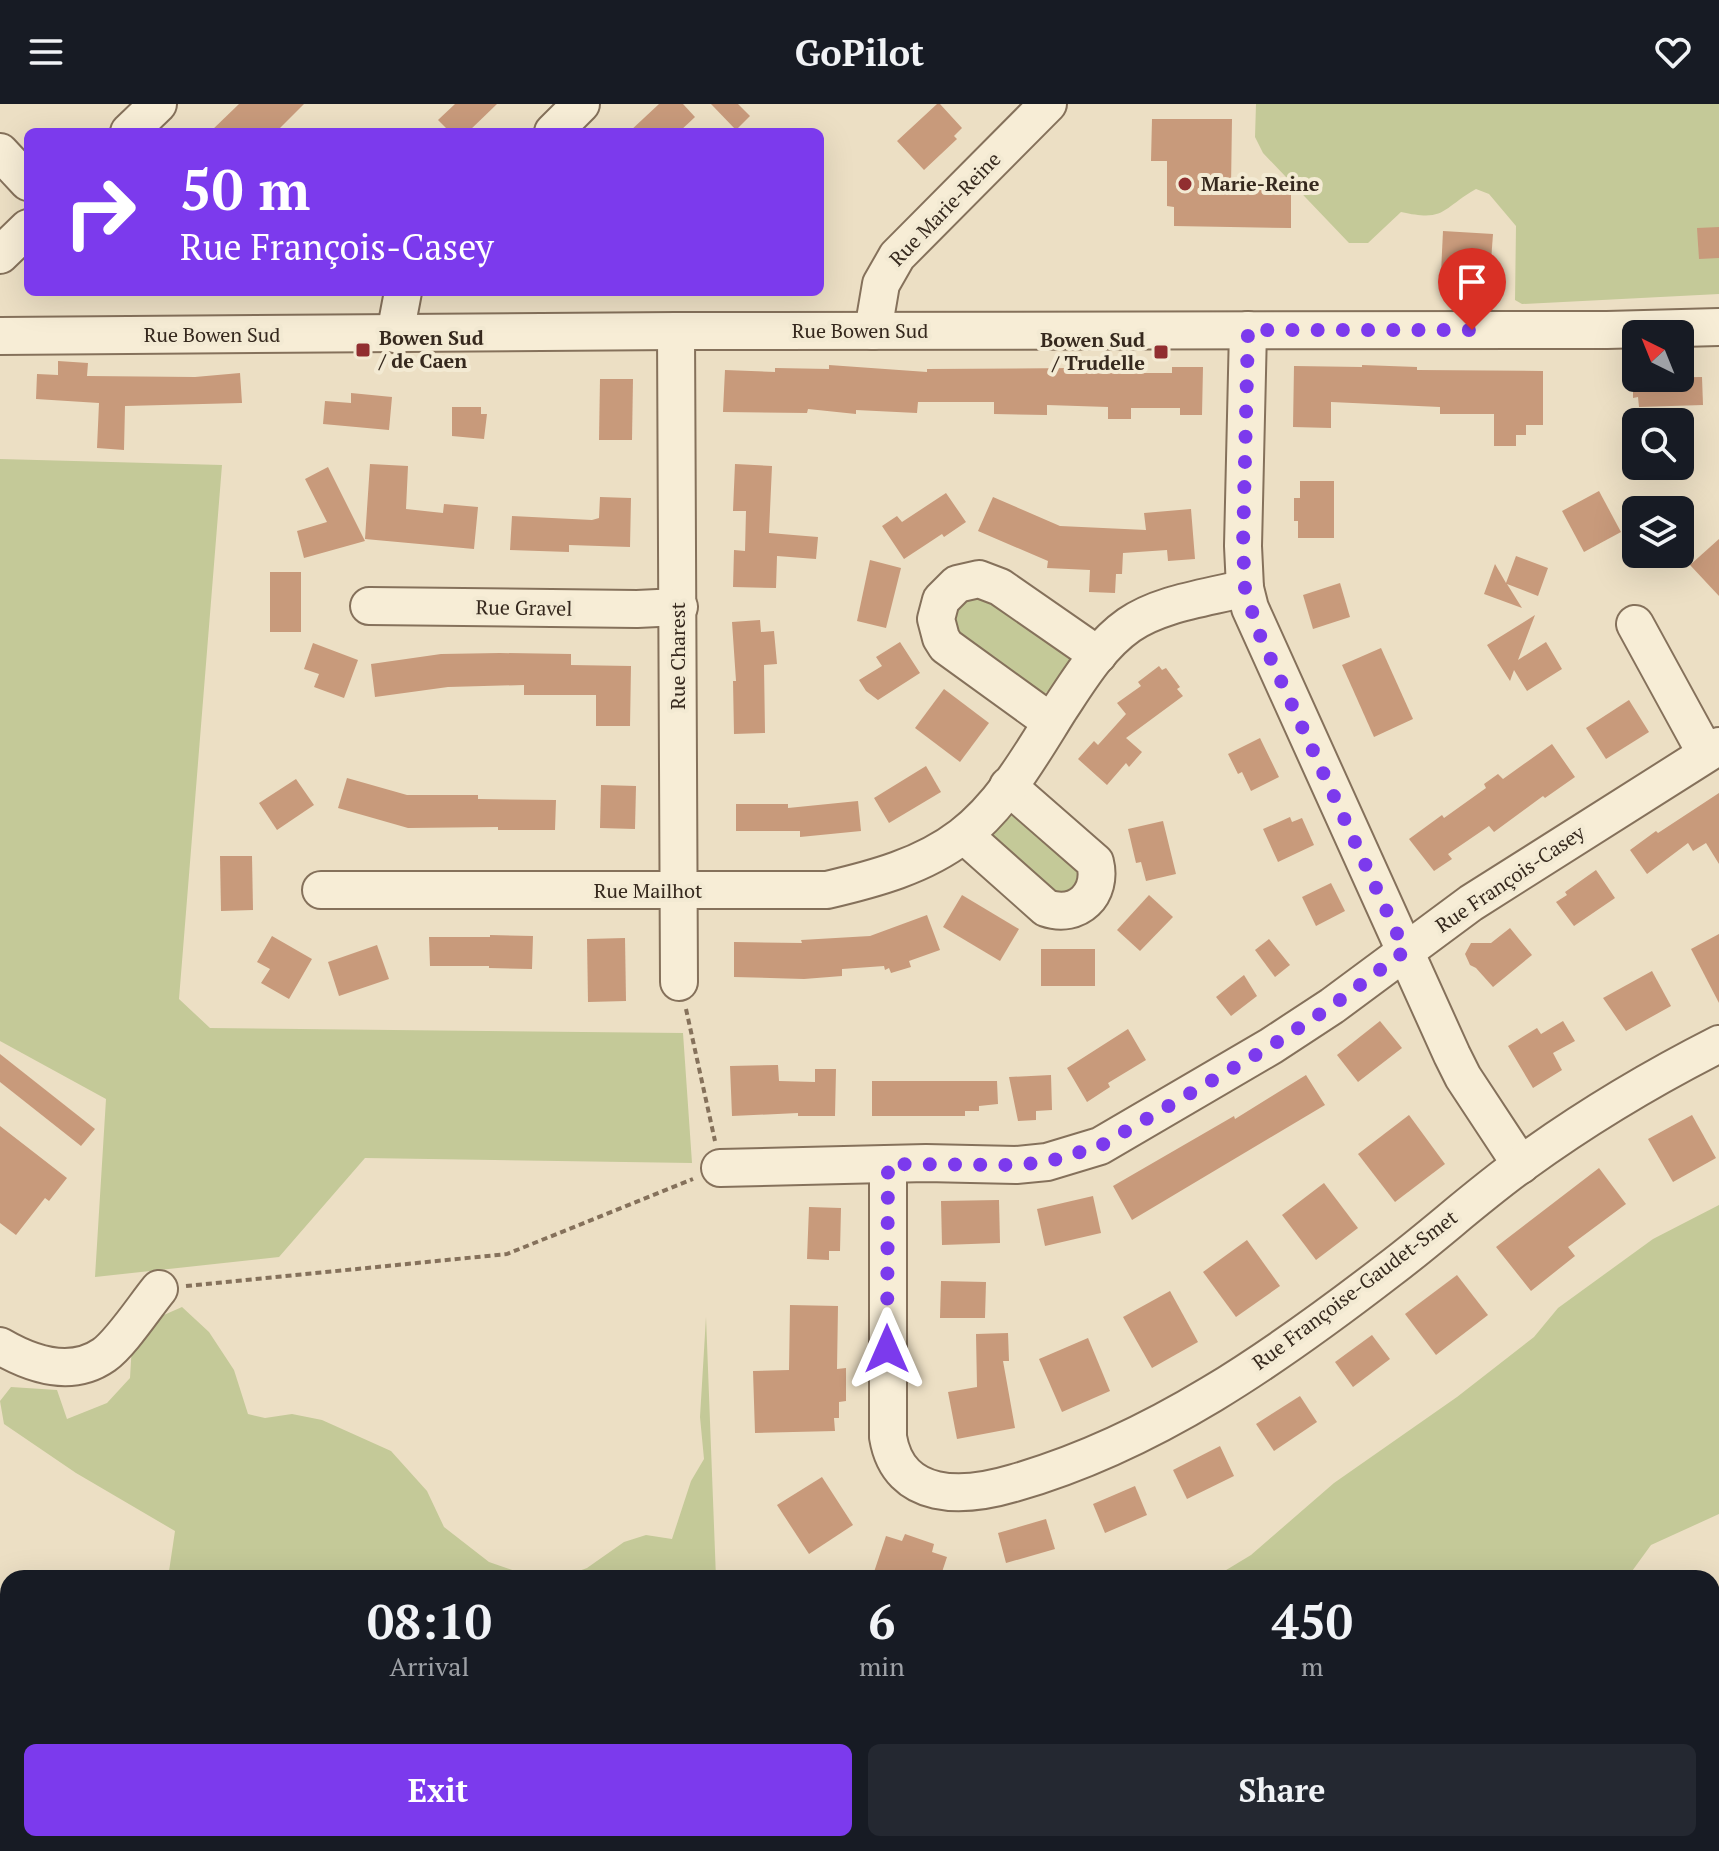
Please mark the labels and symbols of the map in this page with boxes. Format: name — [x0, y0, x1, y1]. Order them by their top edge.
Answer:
street label: Rue Marie-Reine — [883, 146, 1006, 272]
place label: Marie-Reine — [1201, 170, 1320, 197]
marker: Marie-Reine — [1176, 175, 1194, 193]
pin — [1438, 248, 1506, 330]
street label: Rue Bowen Sud — [792, 317, 928, 344]
north arrow — [1622, 320, 1694, 392]
street label: Rue Bowen Sud — [144, 321, 280, 348]
place label: Bowen Sud / de Caen — [378, 324, 484, 374]
place label: Bowen Sud / Trudelle — [1040, 326, 1145, 376]
marker: Bowen Sud / de Caen — [354, 341, 372, 359]
marker: Bowen Sud / Trudelle — [1152, 343, 1170, 361]
street label: Rue Gravel — [476, 593, 573, 622]
street label: Rue Charest — [664, 602, 691, 710]
street label: Rue François-Casey — [1430, 818, 1590, 939]
street label: Rue Mailhot — [594, 877, 703, 904]
street label: Rue Françoise-Gaudet-Smet — [1247, 1203, 1463, 1376]
position arrow — [845, 1307, 929, 1391]

